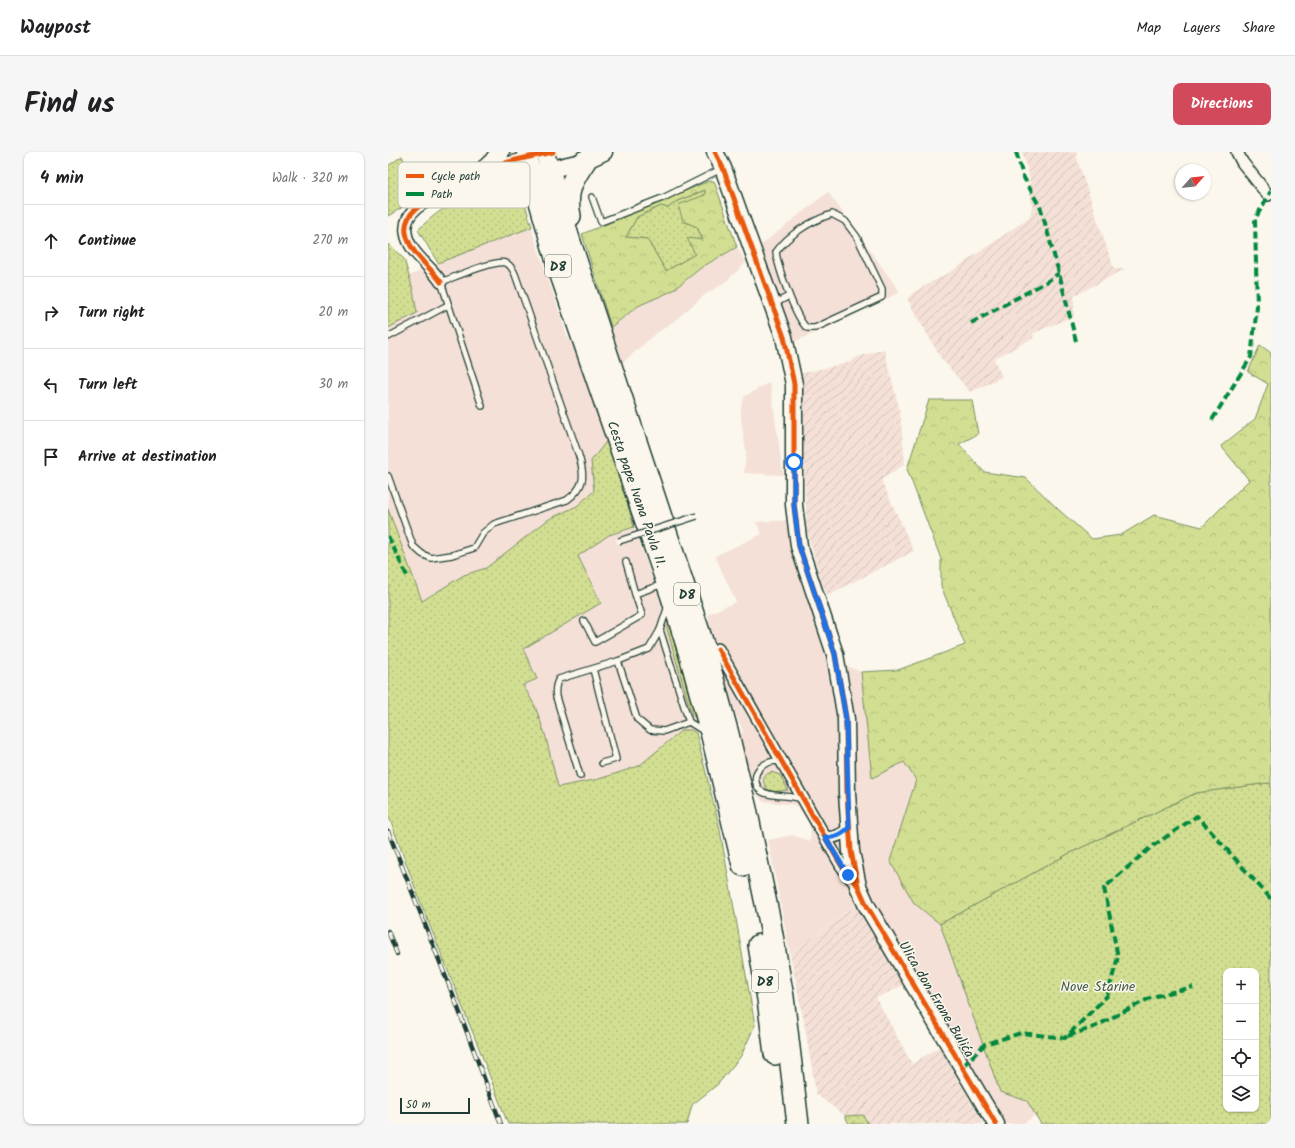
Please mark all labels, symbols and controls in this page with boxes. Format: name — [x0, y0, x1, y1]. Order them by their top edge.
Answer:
text: Waypost — [20, 13, 91, 43]
text: Map — [1137, 17, 1161, 39]
text: Layers — [1183, 17, 1221, 39]
text: Share — [1243, 17, 1275, 39]
text: Find us — [24, 82, 115, 127]
button: Directions — [1173, 83, 1271, 125]
legend — [398, 162, 530, 208]
north arrow — [1175, 164, 1211, 200]
text: 4 min — [40, 165, 84, 192]
text: Walk · 320 m — [272, 168, 348, 189]
text: Cycle path — [431, 168, 480, 186]
text: Path — [431, 186, 452, 204]
text: Continue — [78, 229, 136, 253]
icon: ahead — [40, 230, 62, 252]
text: 270 m — [312, 230, 348, 251]
road number: D8 — [545, 255, 571, 277]
text: Turn right — [78, 301, 145, 325]
icon: right — [40, 302, 62, 324]
text: 20 m — [318, 302, 348, 323]
text: Turn left — [78, 373, 138, 397]
icon: left — [40, 374, 62, 396]
text: 30 m — [319, 374, 348, 395]
street label: Cesta pape Ivana Pavla II. — [601, 418, 672, 571]
text: Arrive at destination — [78, 445, 217, 469]
icon: arrive — [40, 446, 62, 468]
route start — [785, 453, 803, 471]
road number: D8 — [674, 583, 700, 605]
route end — [839, 866, 857, 884]
street label: Ulica don Frane Bulića — [892, 937, 980, 1062]
map controls — [1223, 968, 1259, 1112]
button: + — [1223, 968, 1259, 1004]
road number: D8 — [752, 970, 778, 992]
park label: Nove Starine — [1061, 976, 1136, 998]
button: − — [1223, 1004, 1259, 1040]
button: locate — [1223, 1040, 1259, 1076]
button: layers — [1223, 1076, 1259, 1112]
scale bar — [400, 1096, 470, 1115]
text: 50 m — [406, 1096, 431, 1114]

